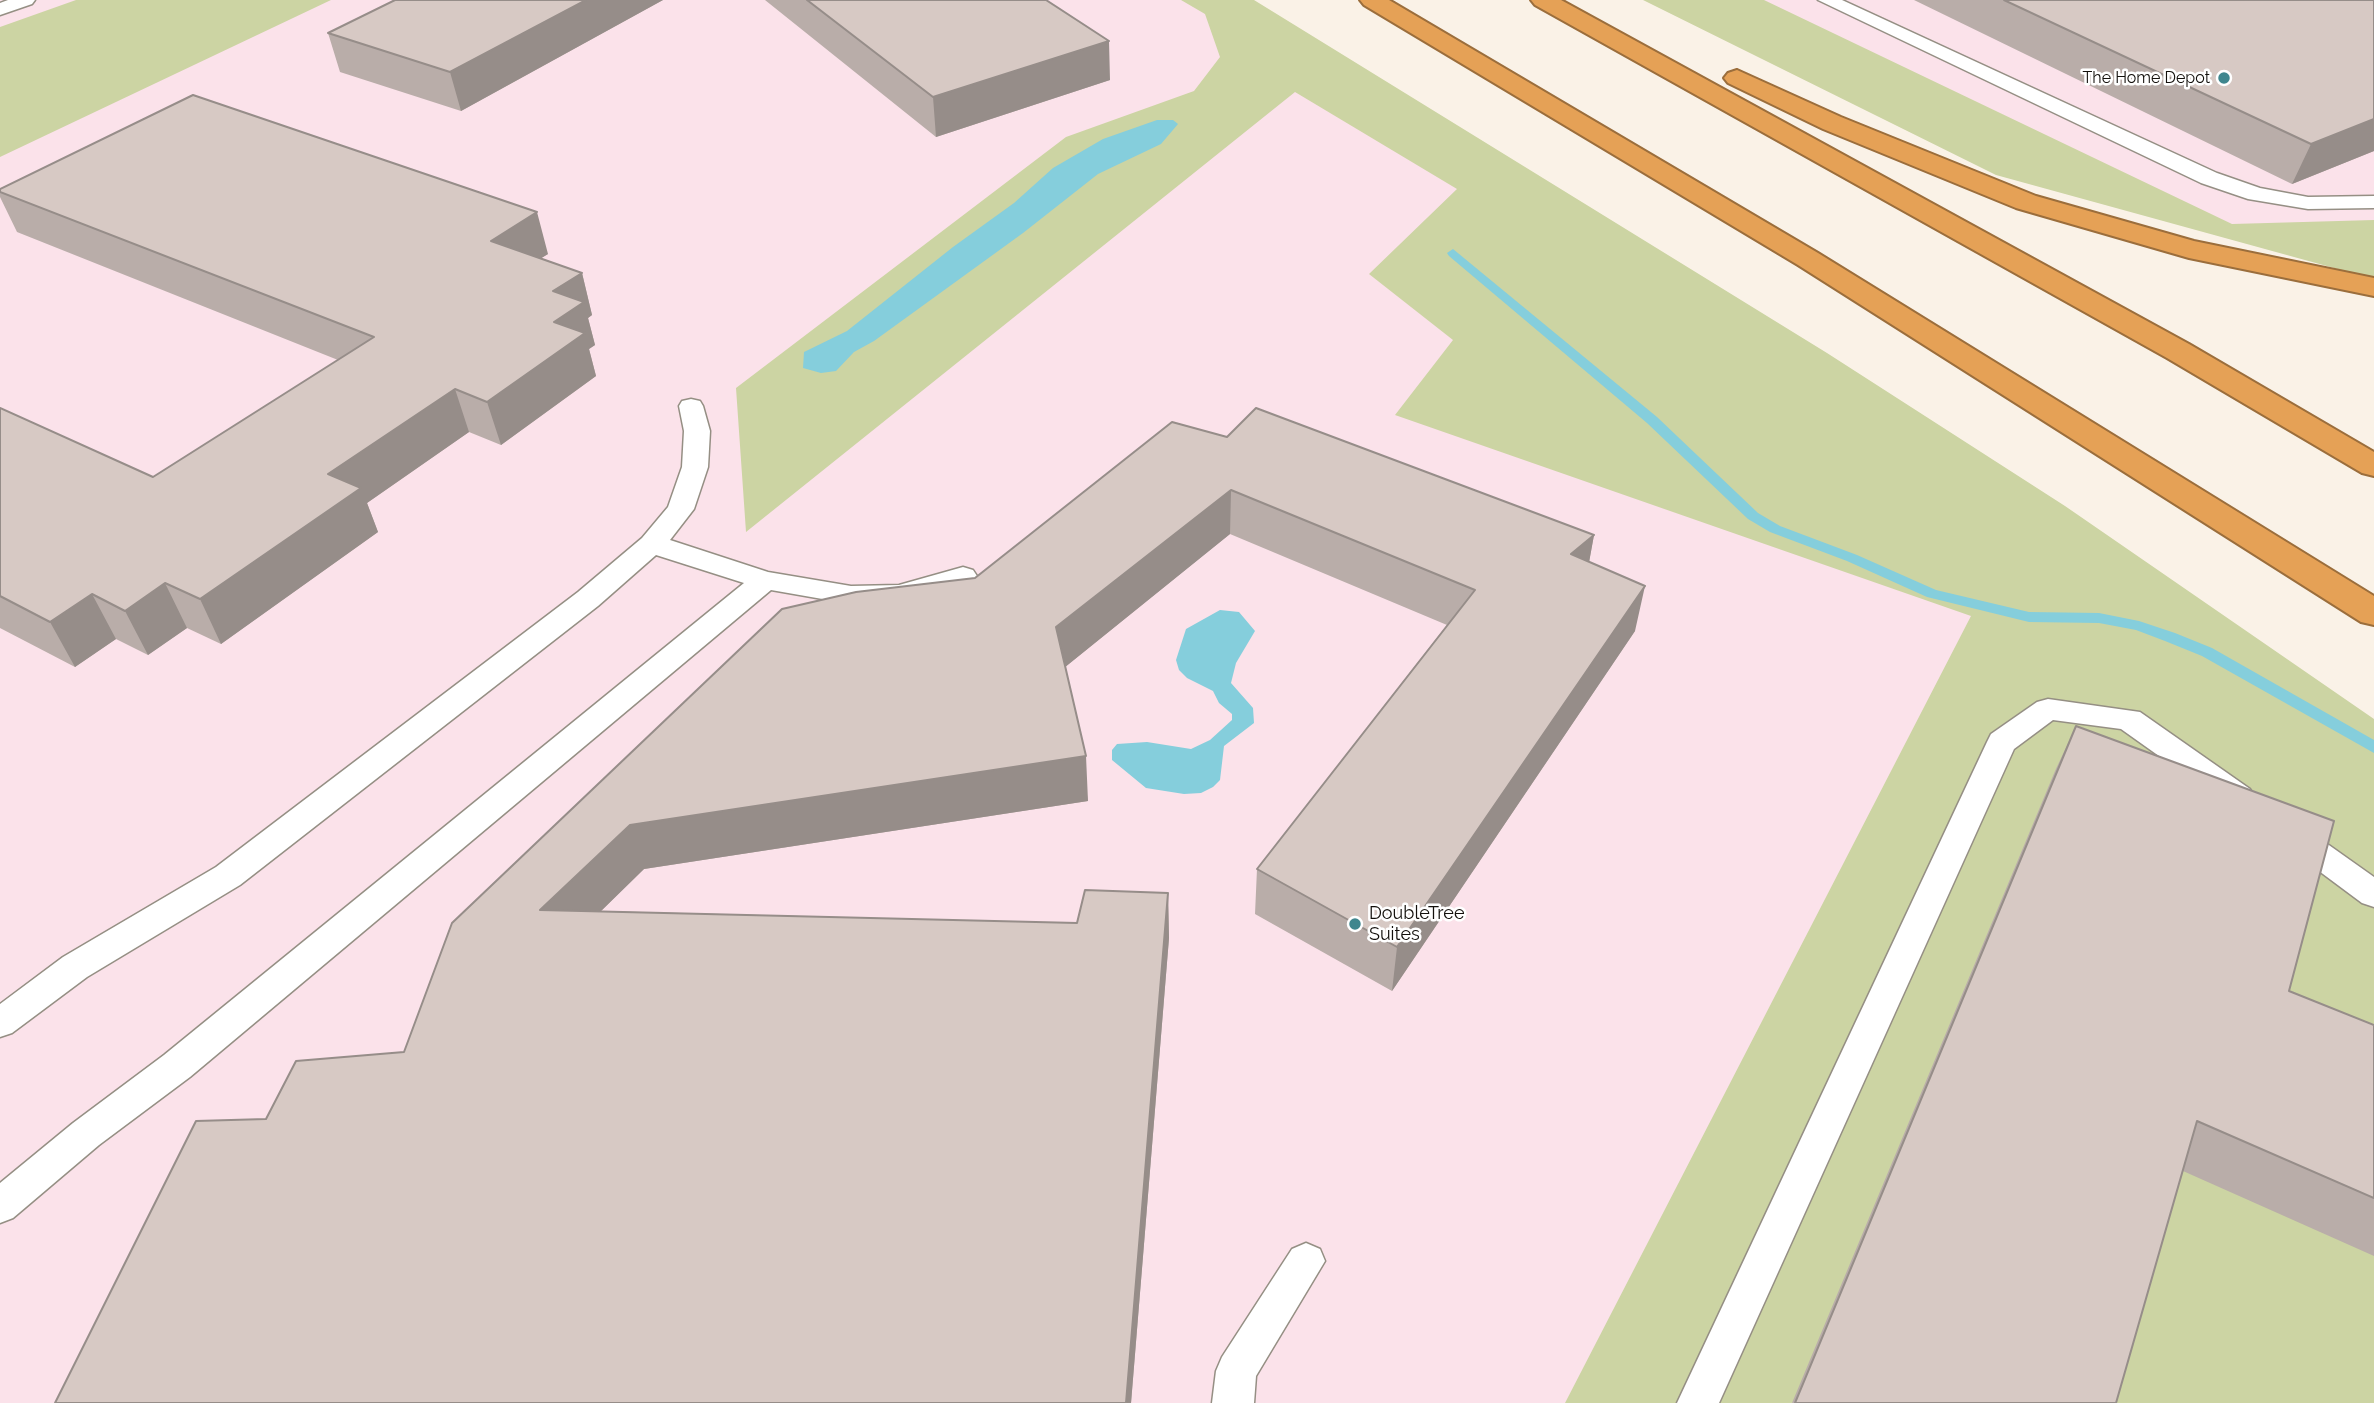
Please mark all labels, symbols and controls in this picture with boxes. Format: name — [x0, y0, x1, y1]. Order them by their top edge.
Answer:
place label: The Home Depot — [2083, 68, 2210, 88]
marker: The Home Depot — [2216, 70, 2232, 86]
place label: DoubleTree Suites — [1369, 903, 1464, 946]
marker: DoubleTree Suites — [1347, 916, 1363, 932]

